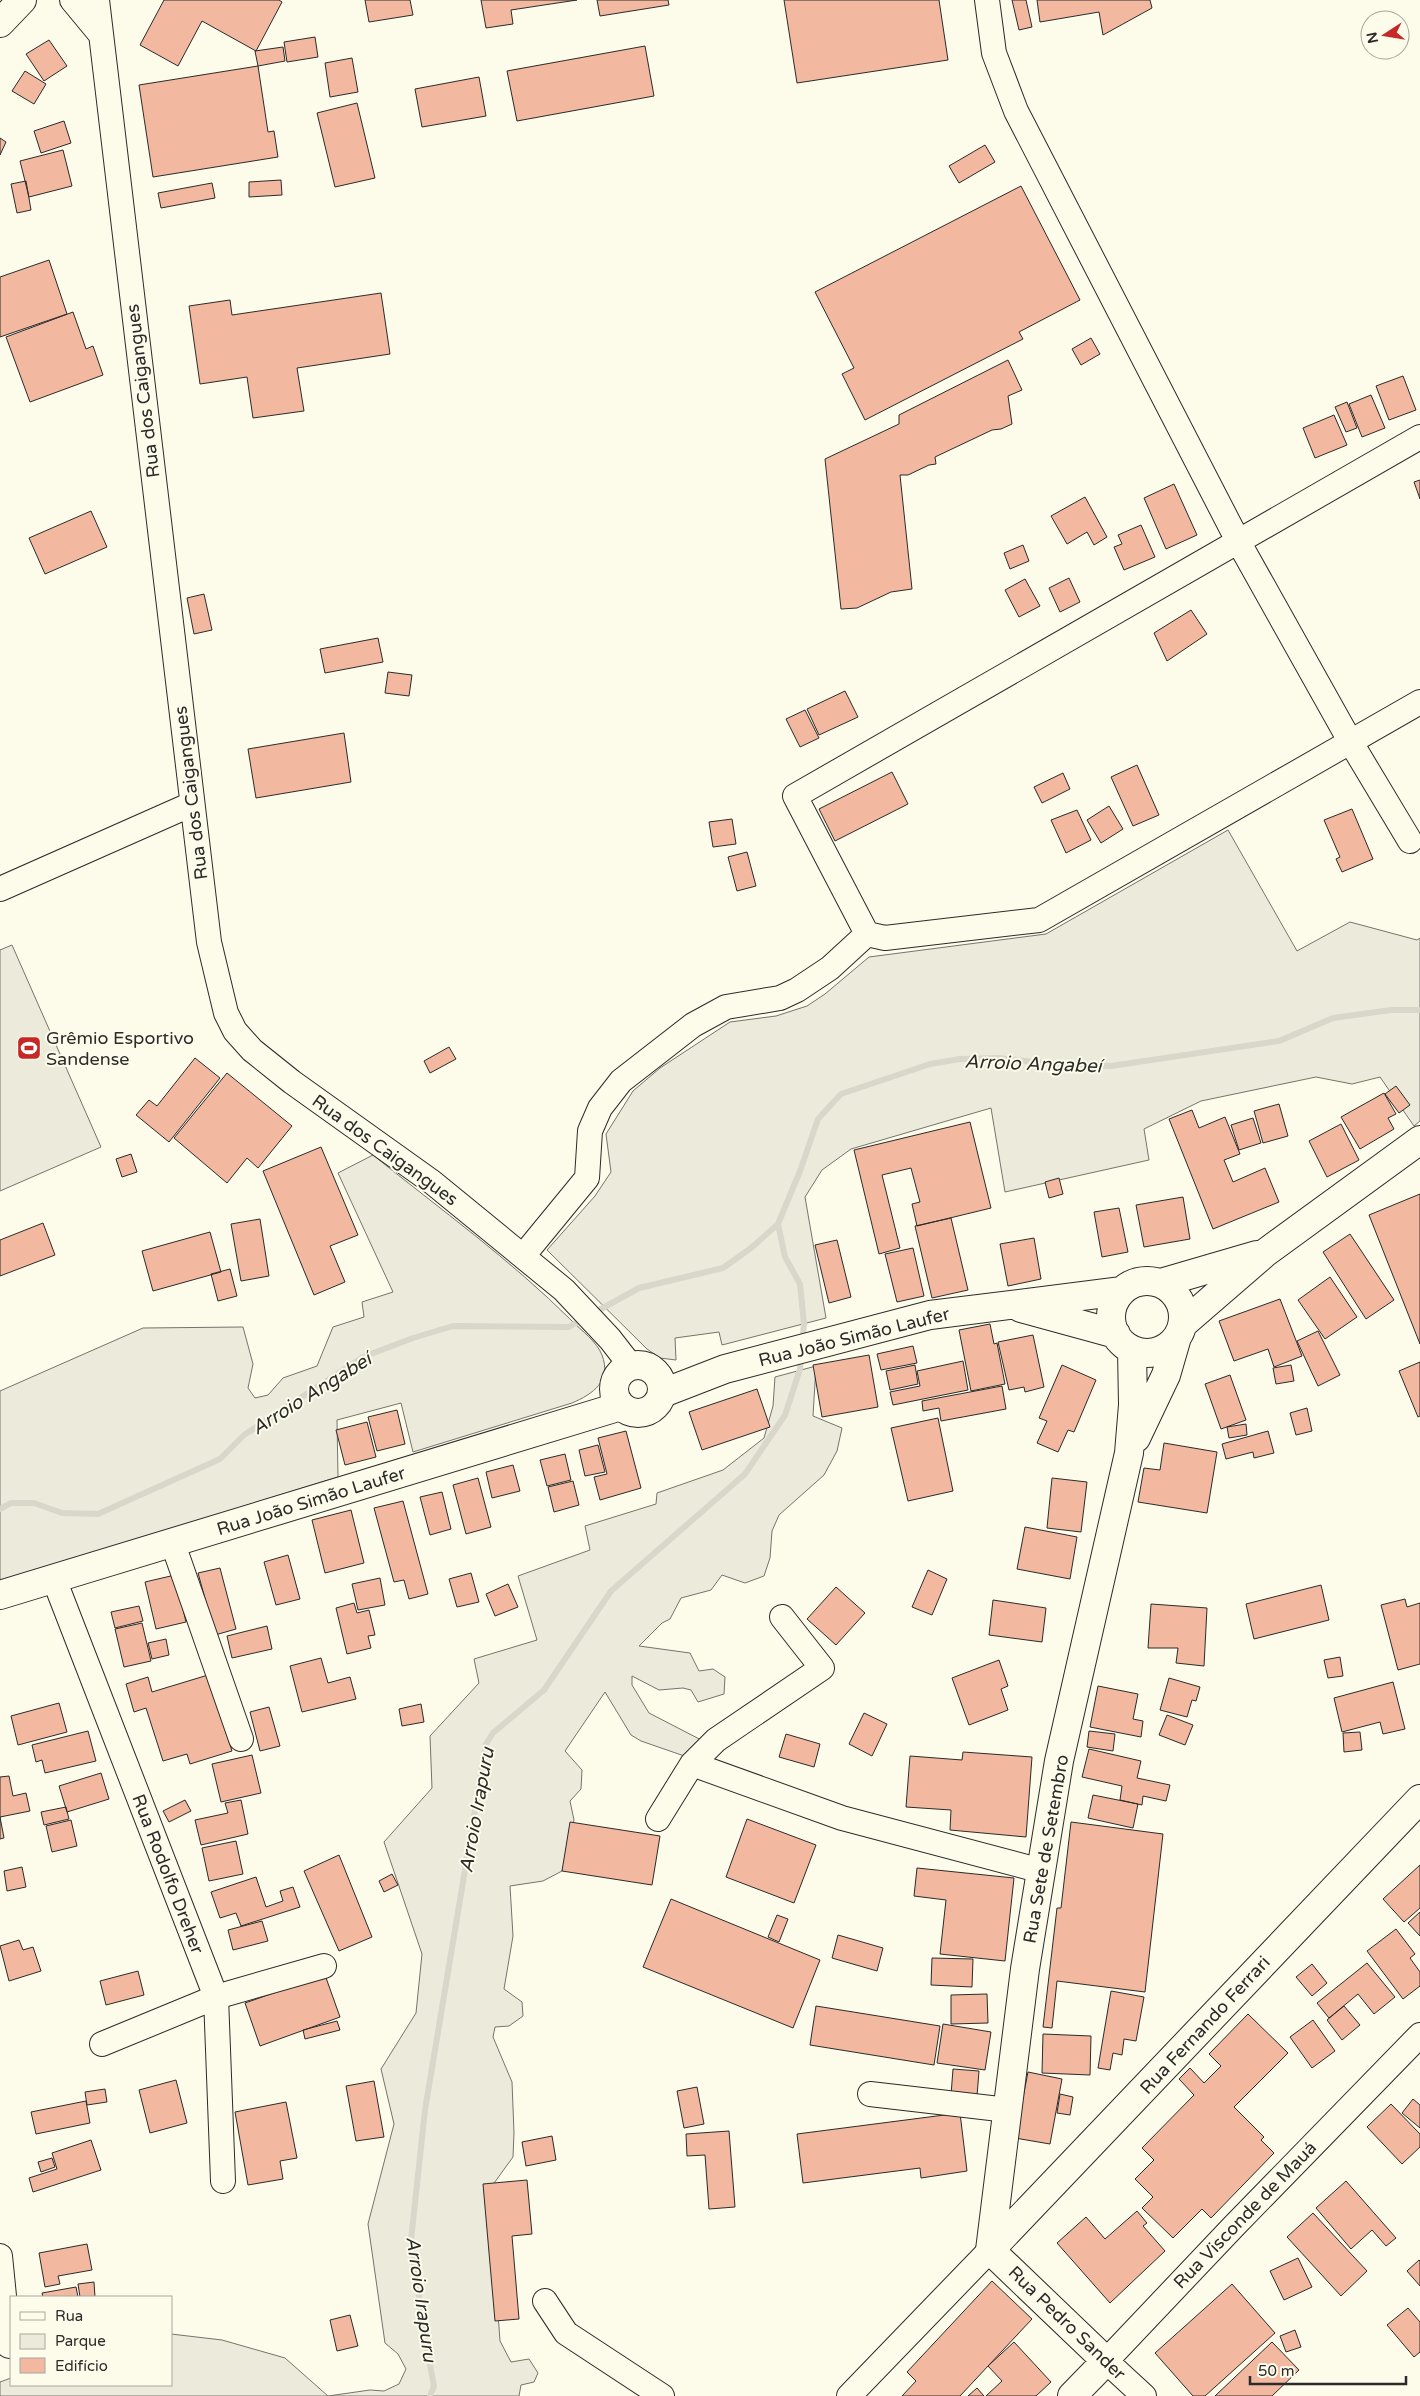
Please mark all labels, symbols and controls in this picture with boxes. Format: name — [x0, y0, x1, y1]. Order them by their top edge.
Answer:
north arrow — [1360, 10, 1410, 60]
text: N — [1363, 30, 1382, 45]
street label: Rua dos Caigangues — [121, 303, 165, 479]
street label: Rua dos Caigangues — [169, 705, 213, 881]
place label: Grêmio Esportivo Sandense — [46, 1027, 194, 1070]
sports icon: Grêmio Esportivo Sandense — [16, 1035, 42, 1061]
water label: Arroio Angabeí — [964, 1051, 1105, 1077]
street label: Rua dos Caigangues — [308, 1090, 462, 1210]
street label: Rua João Simão Laufer — [756, 1303, 952, 1371]
water label: Arroio Angabeí — [248, 1347, 378, 1439]
street label: Rua João Simão Laufer — [214, 1462, 408, 1540]
water label: Arroio Irapuru — [455, 1744, 499, 1874]
street label: Rua Sete de Setembro — [1019, 1753, 1073, 1945]
street label: Rua Rodolfo Dreher — [127, 1791, 209, 1957]
street label: Rua Fernando Ferrari — [1135, 1951, 1275, 2099]
street label: Rua Visconde de Mauá — [1169, 2137, 1321, 2293]
water label: Arroio Irapuru — [401, 2235, 441, 2365]
street label: Rua Pedro Sander — [1004, 2261, 1130, 2385]
legend — [10, 2296, 172, 2386]
text: Rua — [55, 2307, 83, 2325]
text: Parque — [55, 2332, 106, 2350]
scale bar — [1250, 2354, 1406, 2386]
text: Edifício — [55, 2357, 108, 2375]
text: 50 m — [1258, 2362, 1295, 2380]

